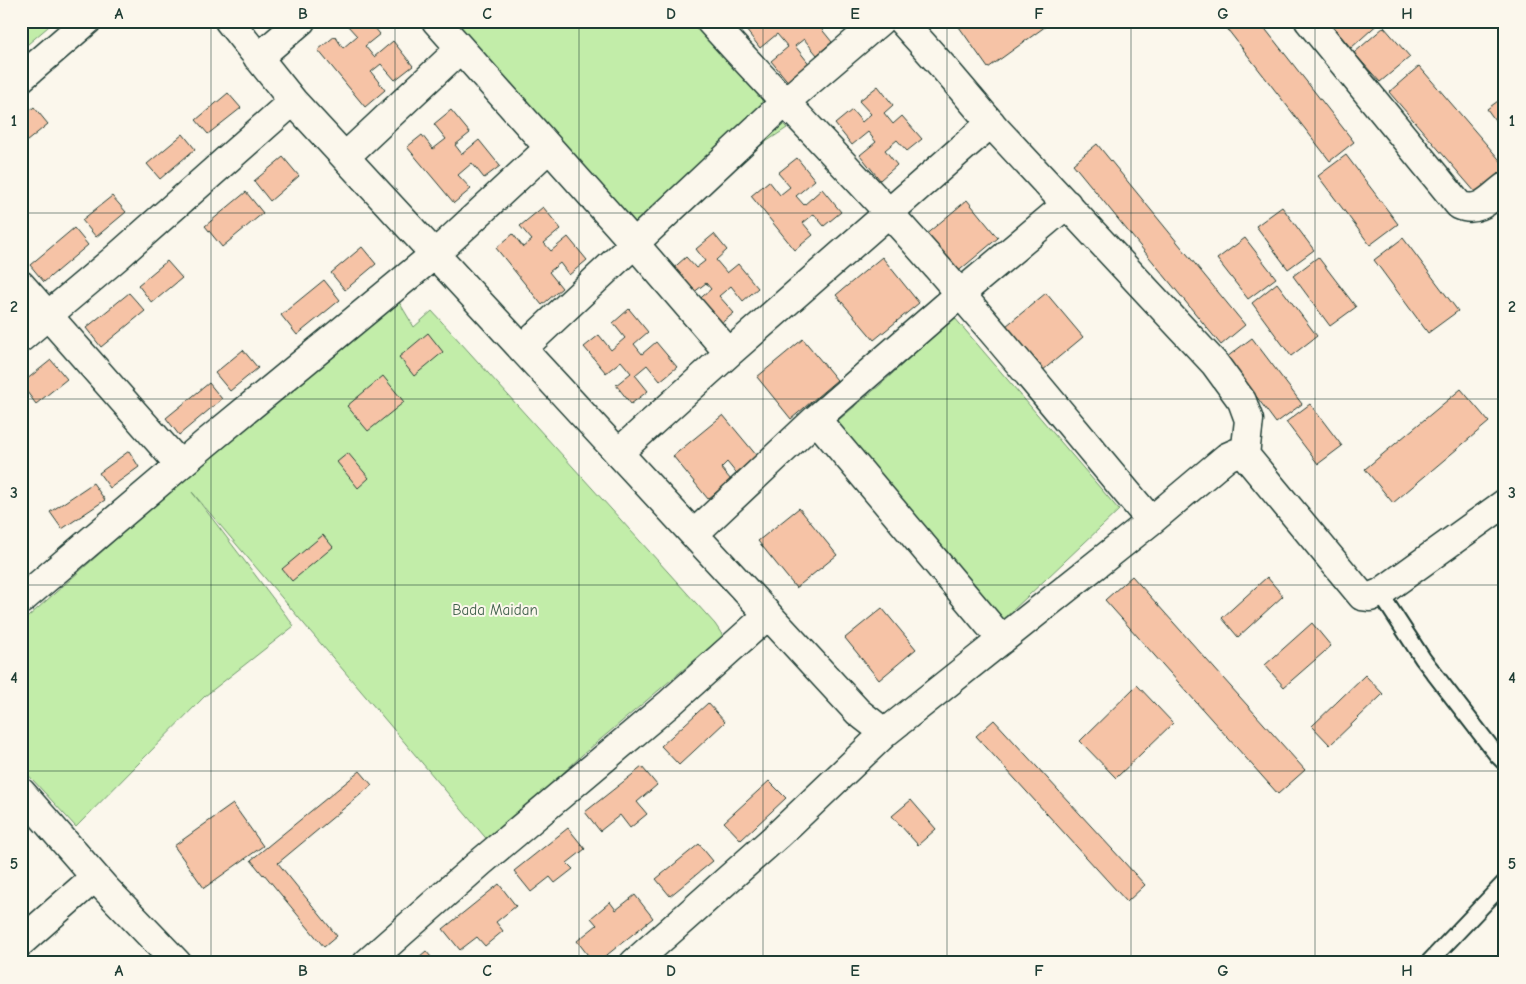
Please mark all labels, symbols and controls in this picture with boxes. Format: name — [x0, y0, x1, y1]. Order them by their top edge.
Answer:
text: A — [115, 5, 124, 23]
text: B — [298, 5, 308, 23]
text: C — [482, 5, 492, 23]
text: D — [666, 5, 676, 23]
text: E — [850, 5, 860, 23]
text: F — [1034, 5, 1044, 23]
text: G — [1217, 5, 1229, 23]
text: H — [1401, 5, 1413, 23]
text: 1 — [11, 112, 17, 130]
text: 1 — [1509, 112, 1515, 130]
text: 2 — [10, 298, 18, 316]
text: 2 — [1508, 298, 1516, 316]
text: 3 — [10, 484, 18, 502]
text: 3 — [1508, 484, 1516, 502]
park label: Bada Maidan — [452, 601, 538, 619]
text: 4 — [10, 669, 18, 687]
text: 4 — [1508, 669, 1516, 687]
text: 5 — [10, 855, 18, 873]
text: 5 — [1508, 855, 1516, 873]
text: A — [115, 962, 124, 980]
text: B — [298, 962, 308, 980]
text: C — [482, 962, 492, 980]
text: D — [666, 962, 676, 980]
text: E — [850, 962, 860, 980]
text: F — [1034, 962, 1044, 980]
text: G — [1217, 962, 1229, 980]
text: H — [1401, 962, 1413, 980]

